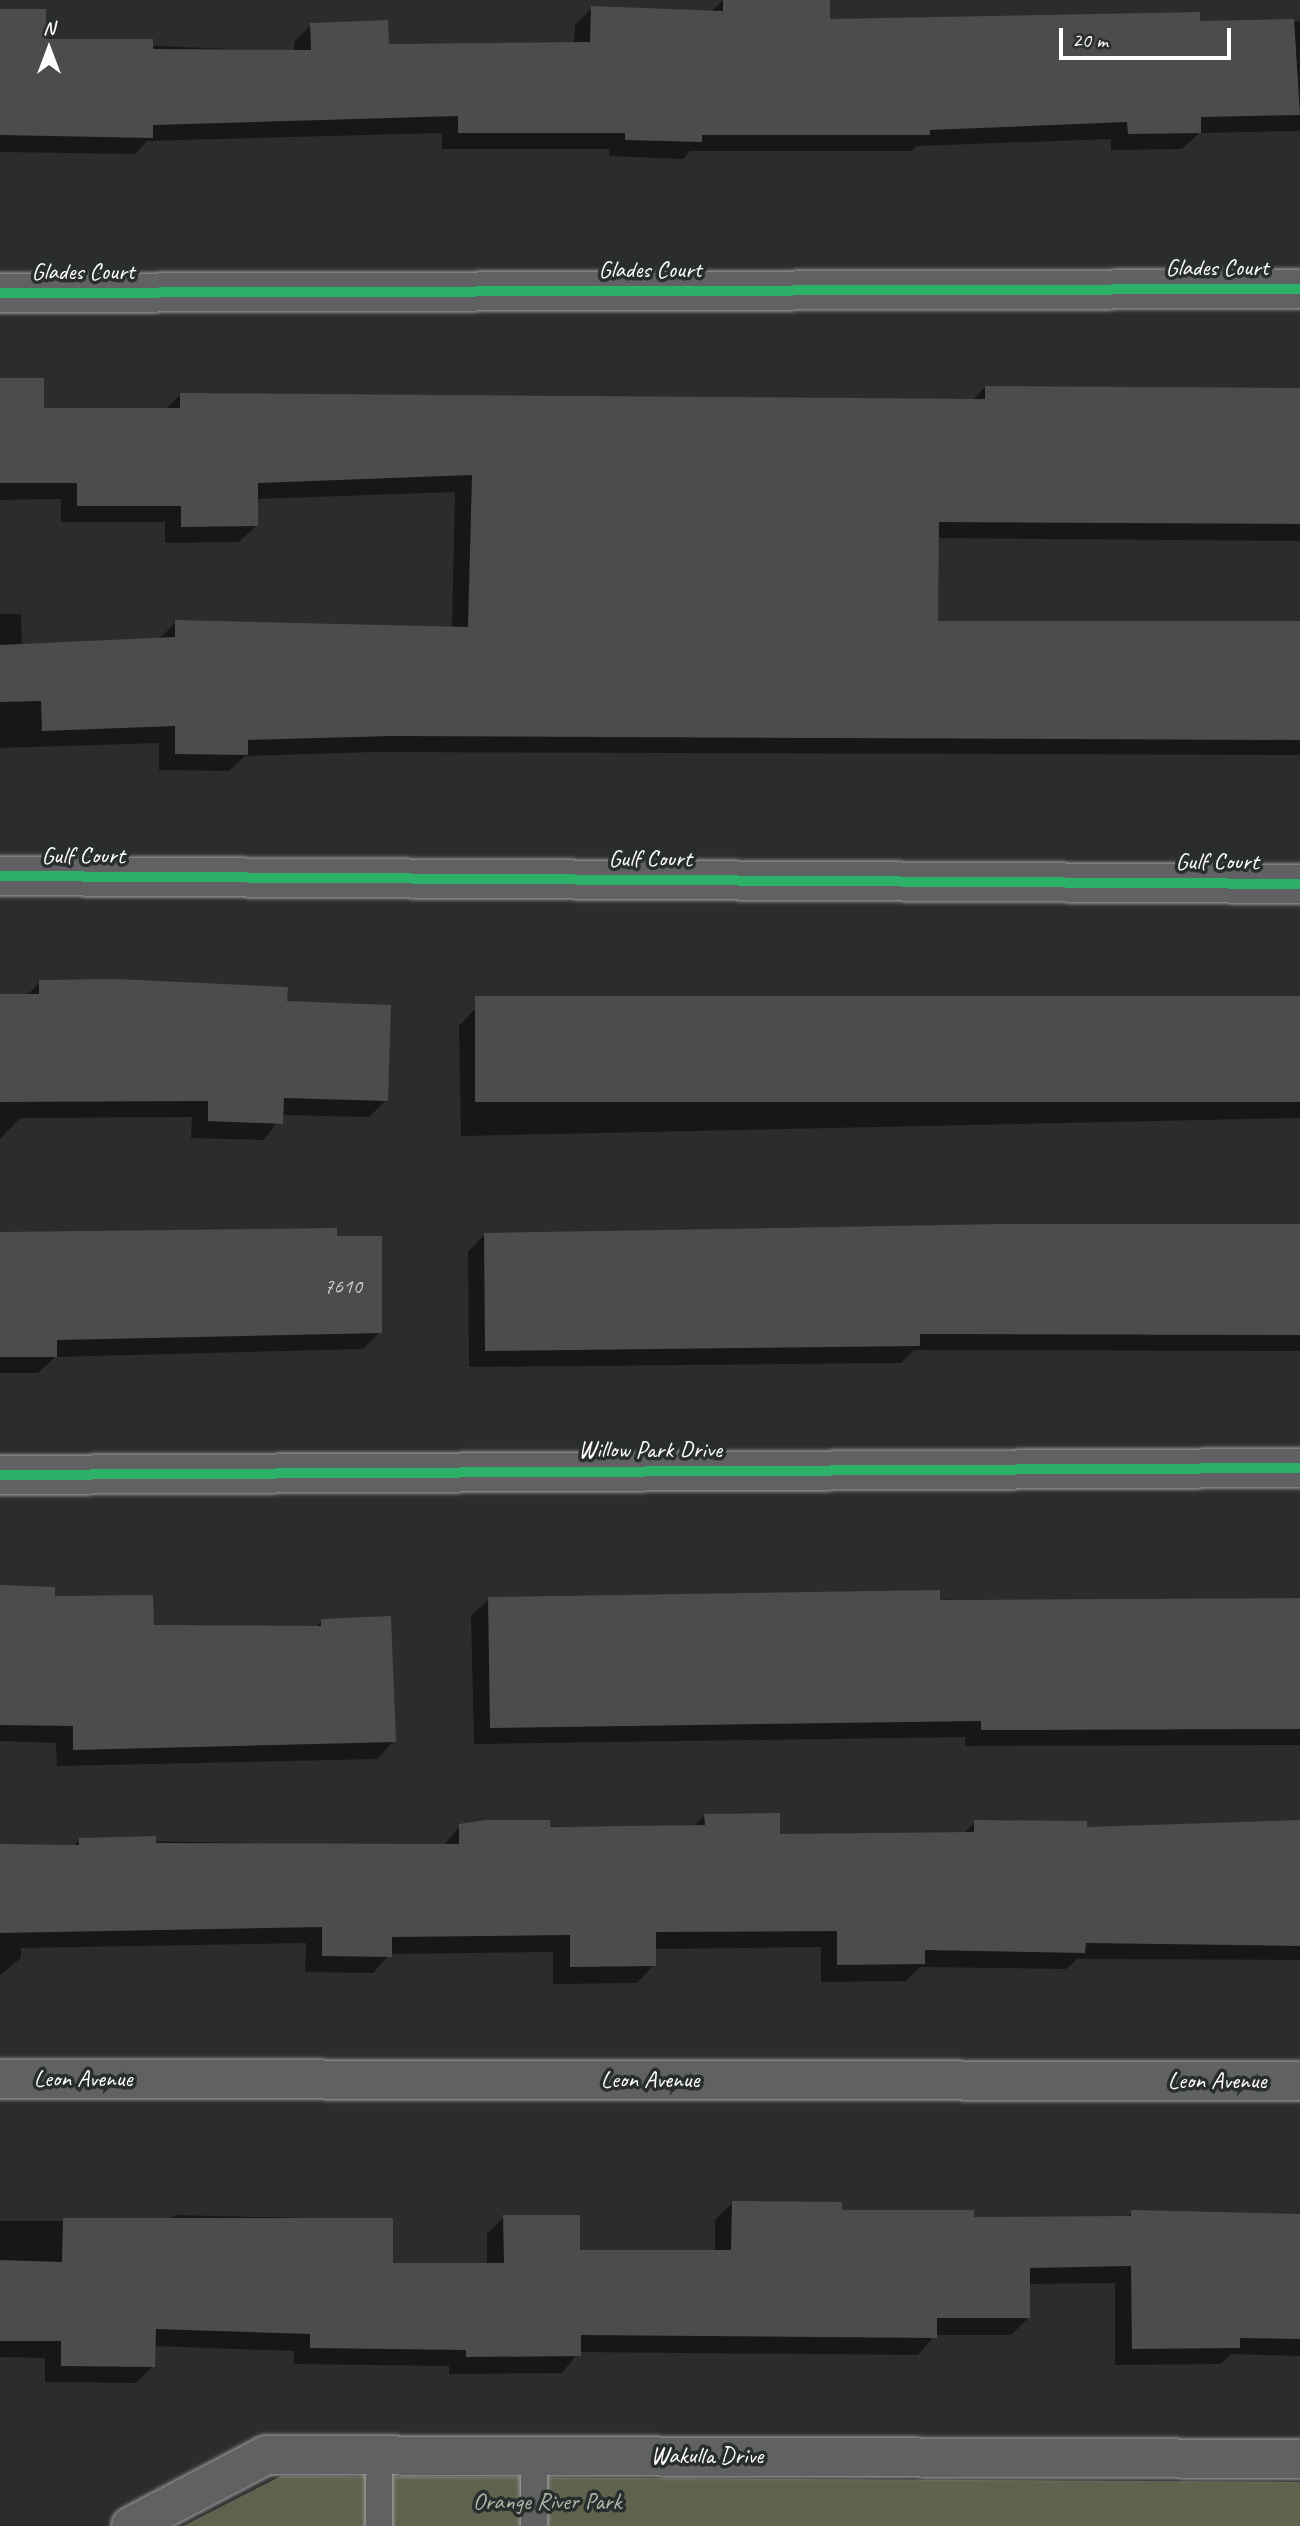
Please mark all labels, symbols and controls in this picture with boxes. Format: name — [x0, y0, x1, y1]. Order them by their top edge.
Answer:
north arrow — [14, 14, 84, 84]
scale bar — [1062, 14, 1234, 58]
text: N — [43, 16, 55, 40]
text: 20 m — [1072, 27, 1108, 53]
street label: Glades Court — [1166, 254, 1268, 282]
street label: Glades Court — [599, 256, 701, 284]
street label: Glades Court — [32, 258, 134, 286]
street label: Gulf Court — [42, 842, 124, 870]
street label: Gulf Court — [609, 845, 691, 873]
street label: Gulf Court — [1176, 848, 1258, 876]
house number: 7610 — [324, 1273, 362, 1299]
street label: Willow Park Drive — [578, 1436, 722, 1464]
street label: Leon Avenue — [34, 2065, 132, 2093]
street label: Leon Avenue — [601, 2066, 699, 2094]
street label: Leon Avenue — [1168, 2067, 1266, 2095]
street label: Wakulla Drive — [651, 2442, 763, 2470]
park label: Orange River Park — [472, 2488, 622, 2516]

